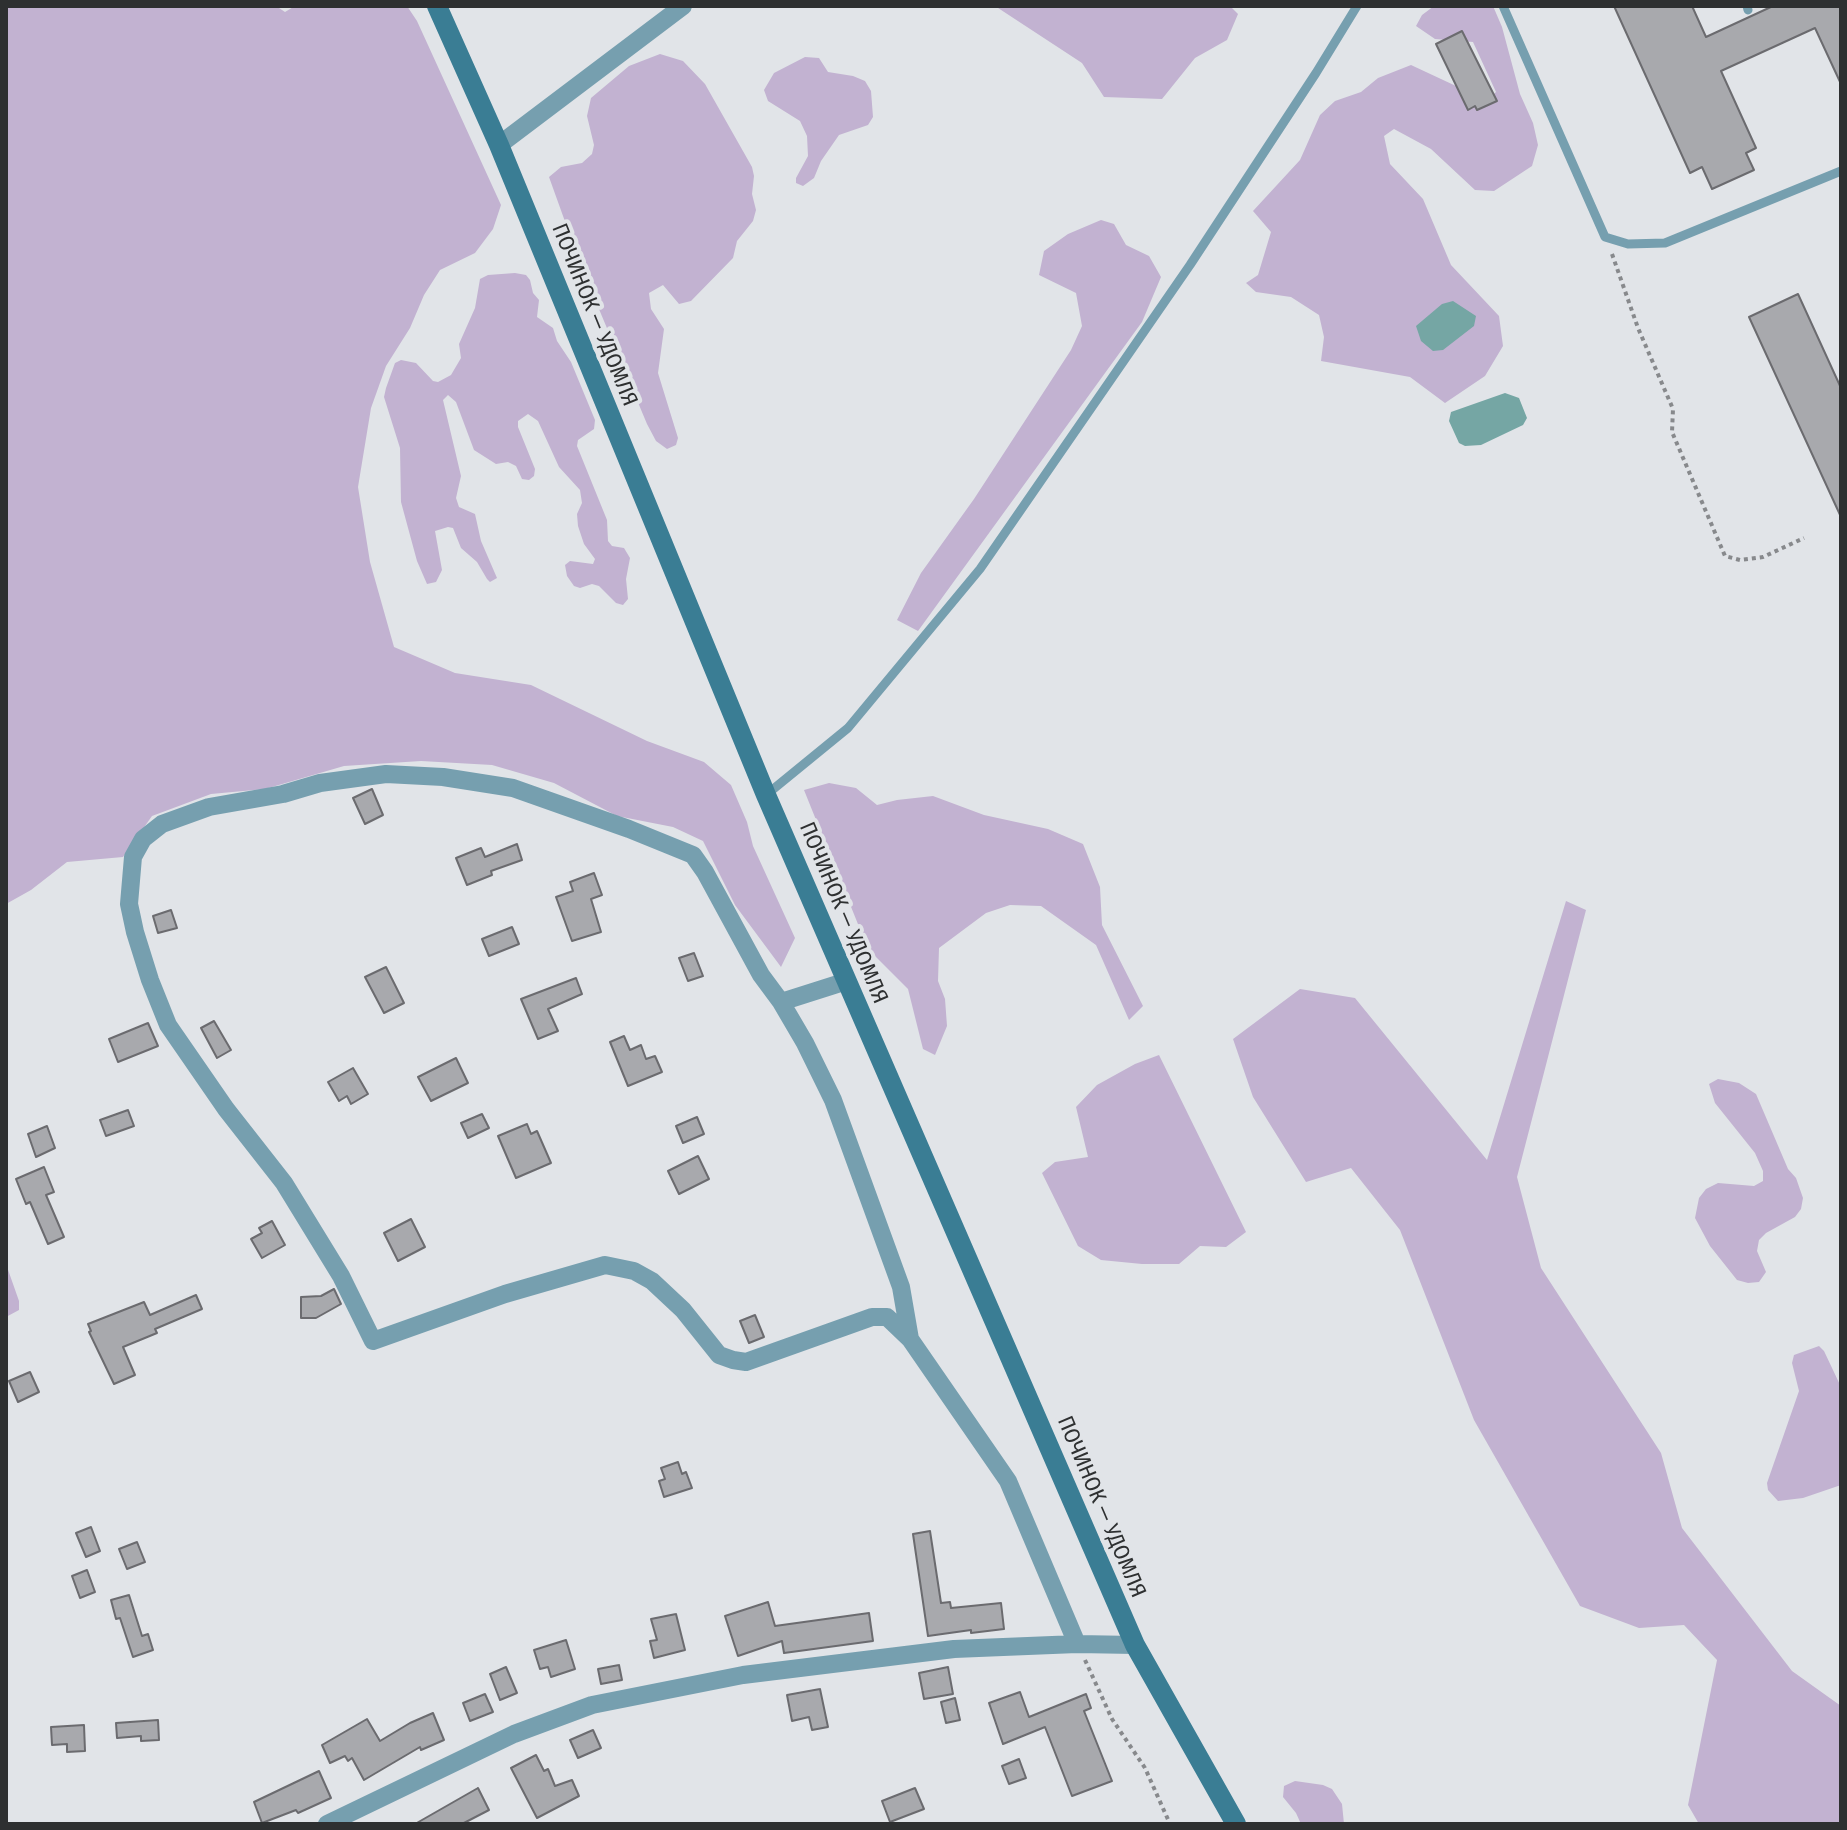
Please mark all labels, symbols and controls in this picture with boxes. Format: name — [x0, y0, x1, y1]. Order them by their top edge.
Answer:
street label: ПОЧИНОК — УДОМЛЯ — [545, 220, 643, 410]
street label: ПОЧИНОК — УДОМЛЯ — [793, 818, 893, 1008]
street label: ПОЧИНОК — УДОМЛЯ — [1051, 1412, 1151, 1602]

